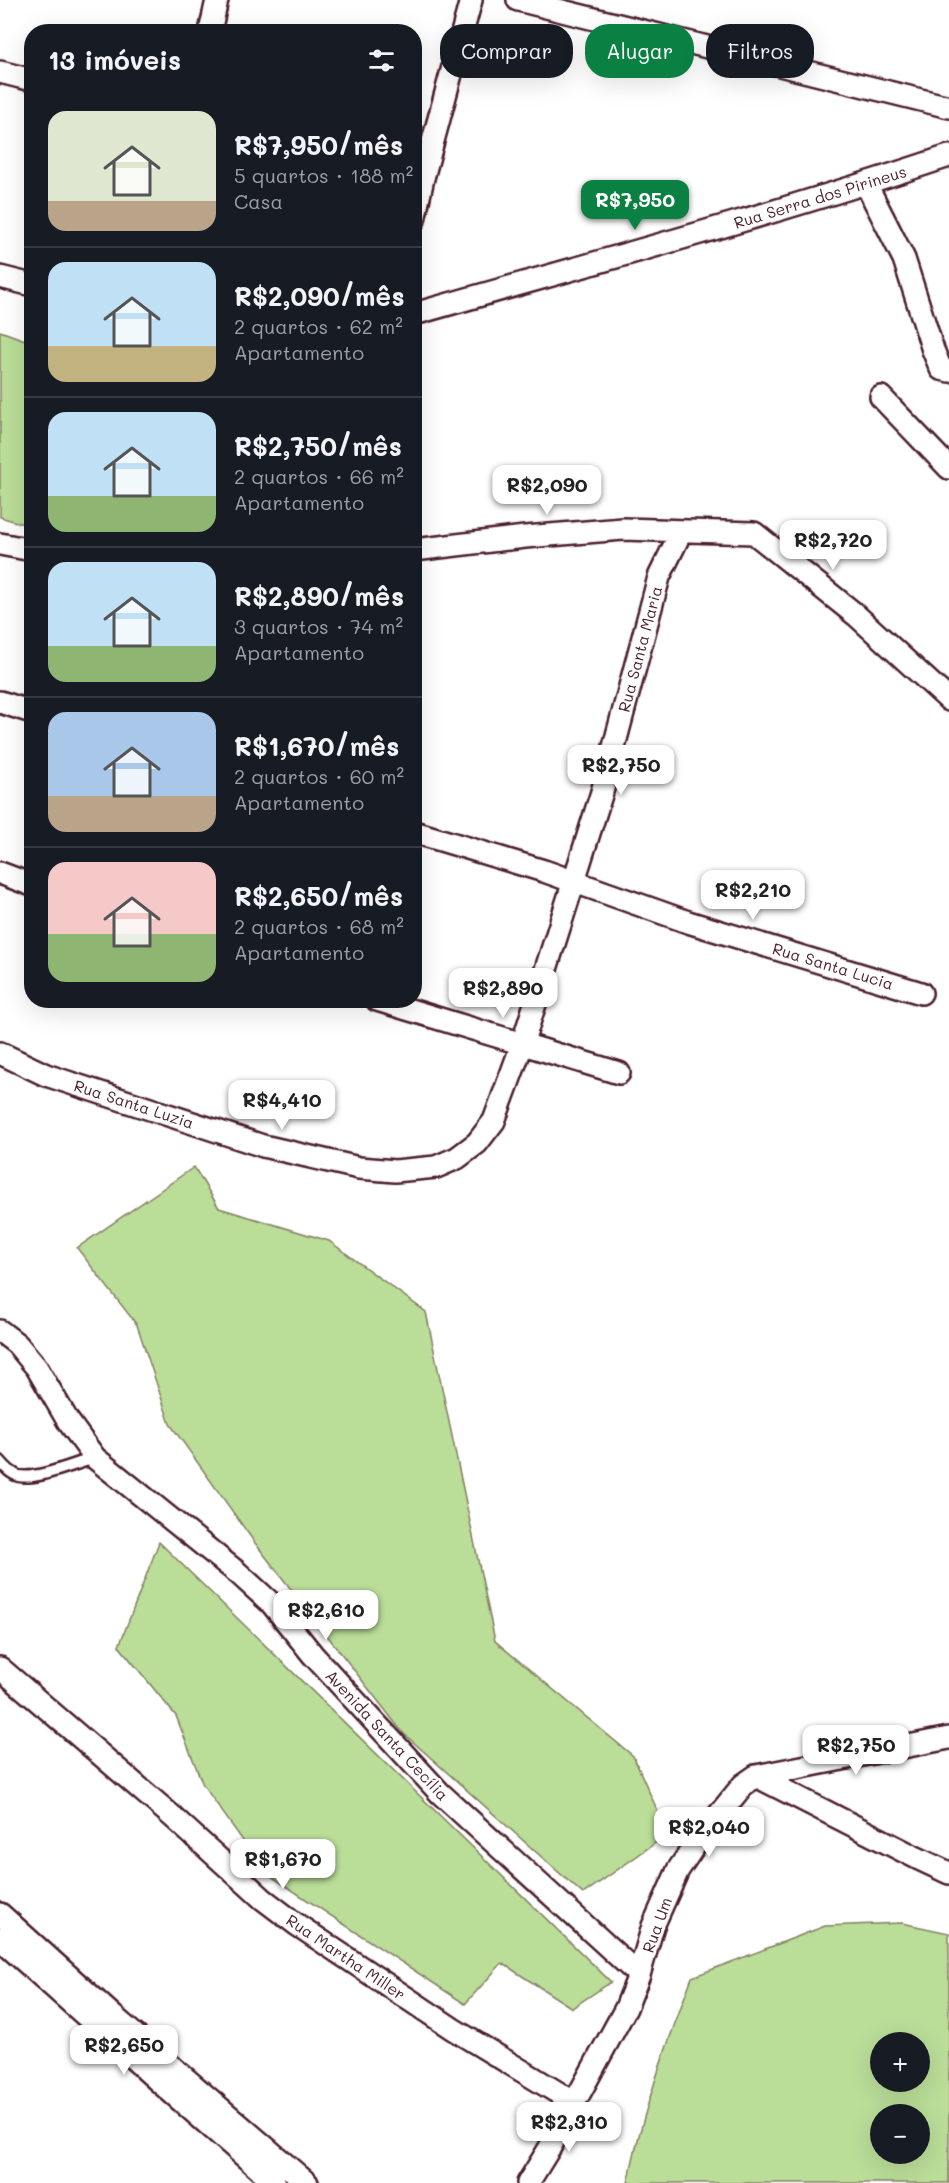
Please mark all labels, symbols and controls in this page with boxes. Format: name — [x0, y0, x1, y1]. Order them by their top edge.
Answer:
chip: Comprar — [440, 24, 573, 78]
chip: Alugar — [585, 24, 694, 78]
chip: Filtros — [706, 24, 814, 78]
text: 13 imóveis — [48, 43, 181, 77]
icon: filters — [365, 44, 398, 77]
text: R$7,950/mês — [234, 128, 403, 162]
icon: home — [96, 135, 168, 207]
street label: Rua Serra dos Pirineus — [731, 160, 909, 233]
text: 5 quartos · 188 m² — [234, 162, 413, 188]
pin: R$7,950 — [580, 180, 690, 231]
text: R$7,950 — [595, 186, 675, 212]
text: Casa — [234, 188, 283, 214]
text: R$2,090/mês — [234, 279, 405, 313]
icon: home — [96, 286, 168, 358]
text: 2 quartos · 62 m² — [234, 313, 403, 339]
text: Apartamento — [234, 339, 364, 365]
text: R$2,750/mês — [234, 429, 402, 463]
icon: home — [96, 436, 168, 508]
text: 2 quartos · 66 m² — [234, 463, 404, 489]
pin: R$2,090 — [492, 465, 602, 516]
text: R$2,090 — [506, 471, 588, 497]
text: Apartamento — [234, 489, 364, 515]
pin: R$2,720 — [778, 520, 888, 571]
text: R$2,720 — [794, 526, 872, 552]
text: R$2,890/mês — [234, 579, 404, 613]
street label: Rua Santa Maria — [613, 583, 666, 714]
icon: home — [96, 586, 168, 658]
text: 3 quartos · 74 m² — [234, 613, 403, 639]
text: Apartamento — [234, 639, 364, 665]
text: R$1,670/mês — [234, 729, 399, 763]
icon: home — [96, 736, 168, 808]
pin: R$2,750 — [566, 745, 676, 796]
text: R$2,750 — [581, 751, 661, 777]
text: 2 quartos · 60 m² — [234, 763, 404, 789]
text: Apartamento — [234, 789, 364, 815]
pin: R$2,210 — [698, 870, 808, 921]
text: R$2,210 — [715, 876, 791, 902]
text: R$2,650/mês — [234, 879, 403, 913]
icon: home — [96, 886, 168, 958]
text: 2 quartos · 68 m² — [234, 913, 404, 939]
street label: Rua Santa Lucia — [770, 937, 896, 994]
text: Apartamento — [234, 939, 364, 965]
pin: R$2,890 — [448, 968, 558, 1019]
text: R$2,890 — [463, 974, 543, 1000]
street label: Rua Santa Luzia — [71, 1074, 197, 1133]
pin: R$4,410 — [227, 1080, 337, 1131]
text: R$4,410 — [242, 1086, 322, 1112]
pin: R$2,610 — [271, 1590, 381, 1641]
text: R$2,610 — [287, 1596, 365, 1622]
street label: Avenida Santa Cecília — [321, 1665, 454, 1805]
pin: R$2,750 — [801, 1725, 911, 1776]
text: R$2,750 — [816, 1731, 896, 1757]
pin: R$2,040 — [654, 1807, 764, 1858]
text: R$2,040 — [668, 1813, 750, 1839]
pin: R$1,670 — [228, 1839, 338, 1890]
text: R$1,670 — [244, 1845, 322, 1871]
street label: Rua Um — [637, 1894, 676, 1955]
street label: Rua Martha Miller — [283, 1909, 410, 2004]
pin: R$2,650 — [69, 2025, 179, 2076]
text: R$2,650 — [84, 2031, 164, 2057]
map controls — [870, 2032, 930, 2164]
button: + — [870, 2032, 930, 2092]
pin: R$2,310 — [514, 2102, 624, 2153]
button: − — [870, 2104, 930, 2164]
text: R$2,310 — [530, 2108, 608, 2134]

